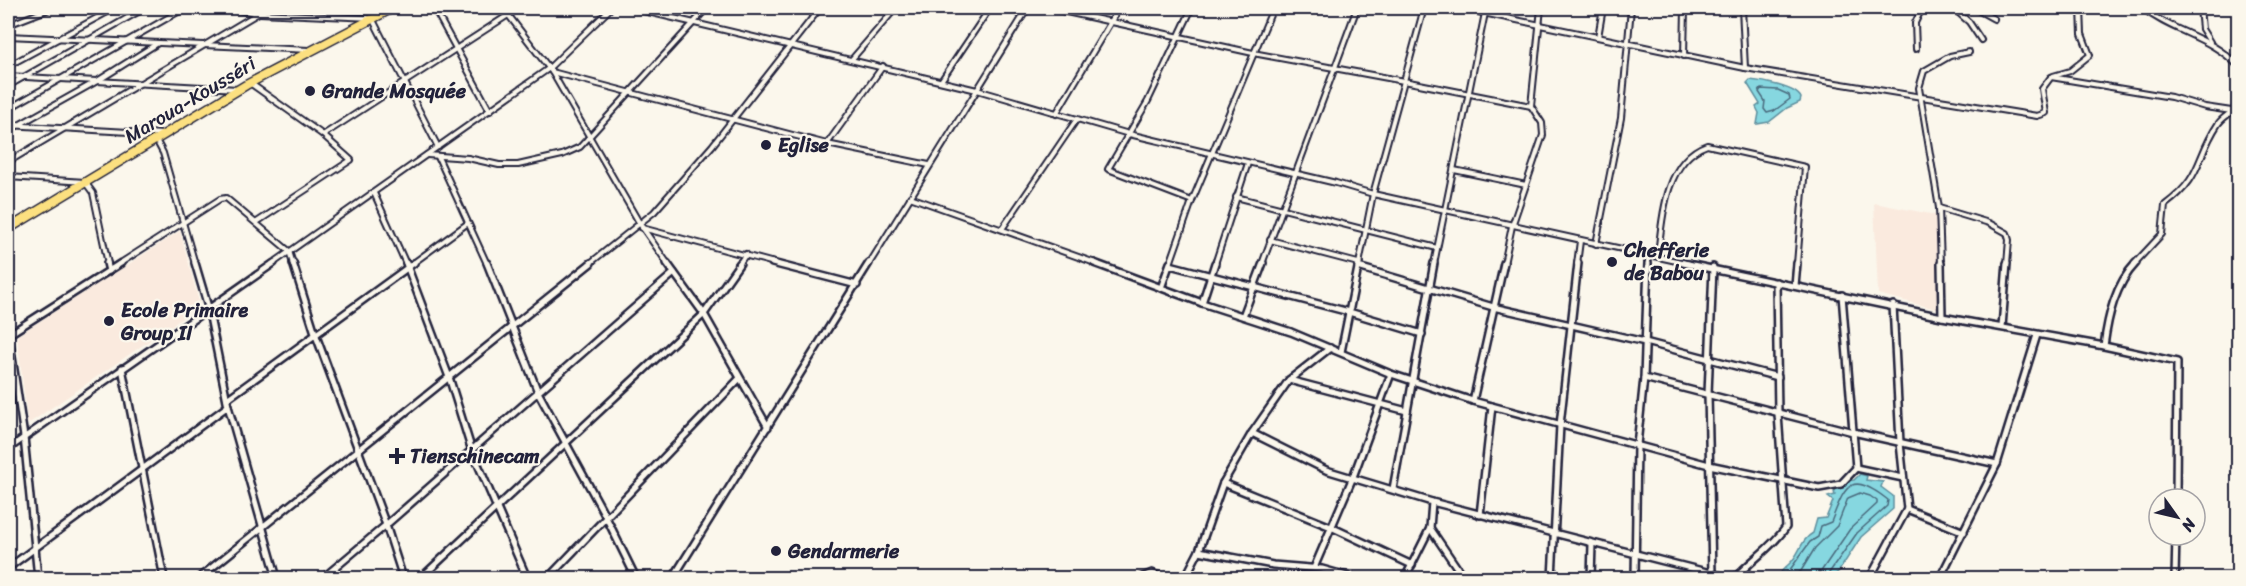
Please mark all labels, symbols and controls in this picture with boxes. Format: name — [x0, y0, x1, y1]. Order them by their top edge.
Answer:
street label: Maroua-Kousséri — [117, 46, 264, 153]
place label: Grande Mosquée — [321, 74, 467, 109]
marker: Grande Mosquée — [303, 84, 317, 98]
place label: Eglise — [778, 128, 830, 163]
marker: Eglise — [759, 138, 773, 152]
place label: Chefferie de Babou — [1623, 233, 1710, 291]
marker: Chefferie de Babou — [1605, 255, 1619, 269]
place label: Ecole Primaire Group II — [120, 293, 248, 351]
marker: Ecole Primaire Group II — [102, 314, 116, 328]
place label: Tienschinecam — [410, 439, 540, 474]
marker: Tienschinecam — [388, 447, 406, 465]
north arrow — [2147, 487, 2207, 547]
text: N — [2173, 512, 2205, 539]
place label: Gendarmerie — [787, 534, 900, 569]
marker: Gendarmerie — [769, 544, 783, 558]

